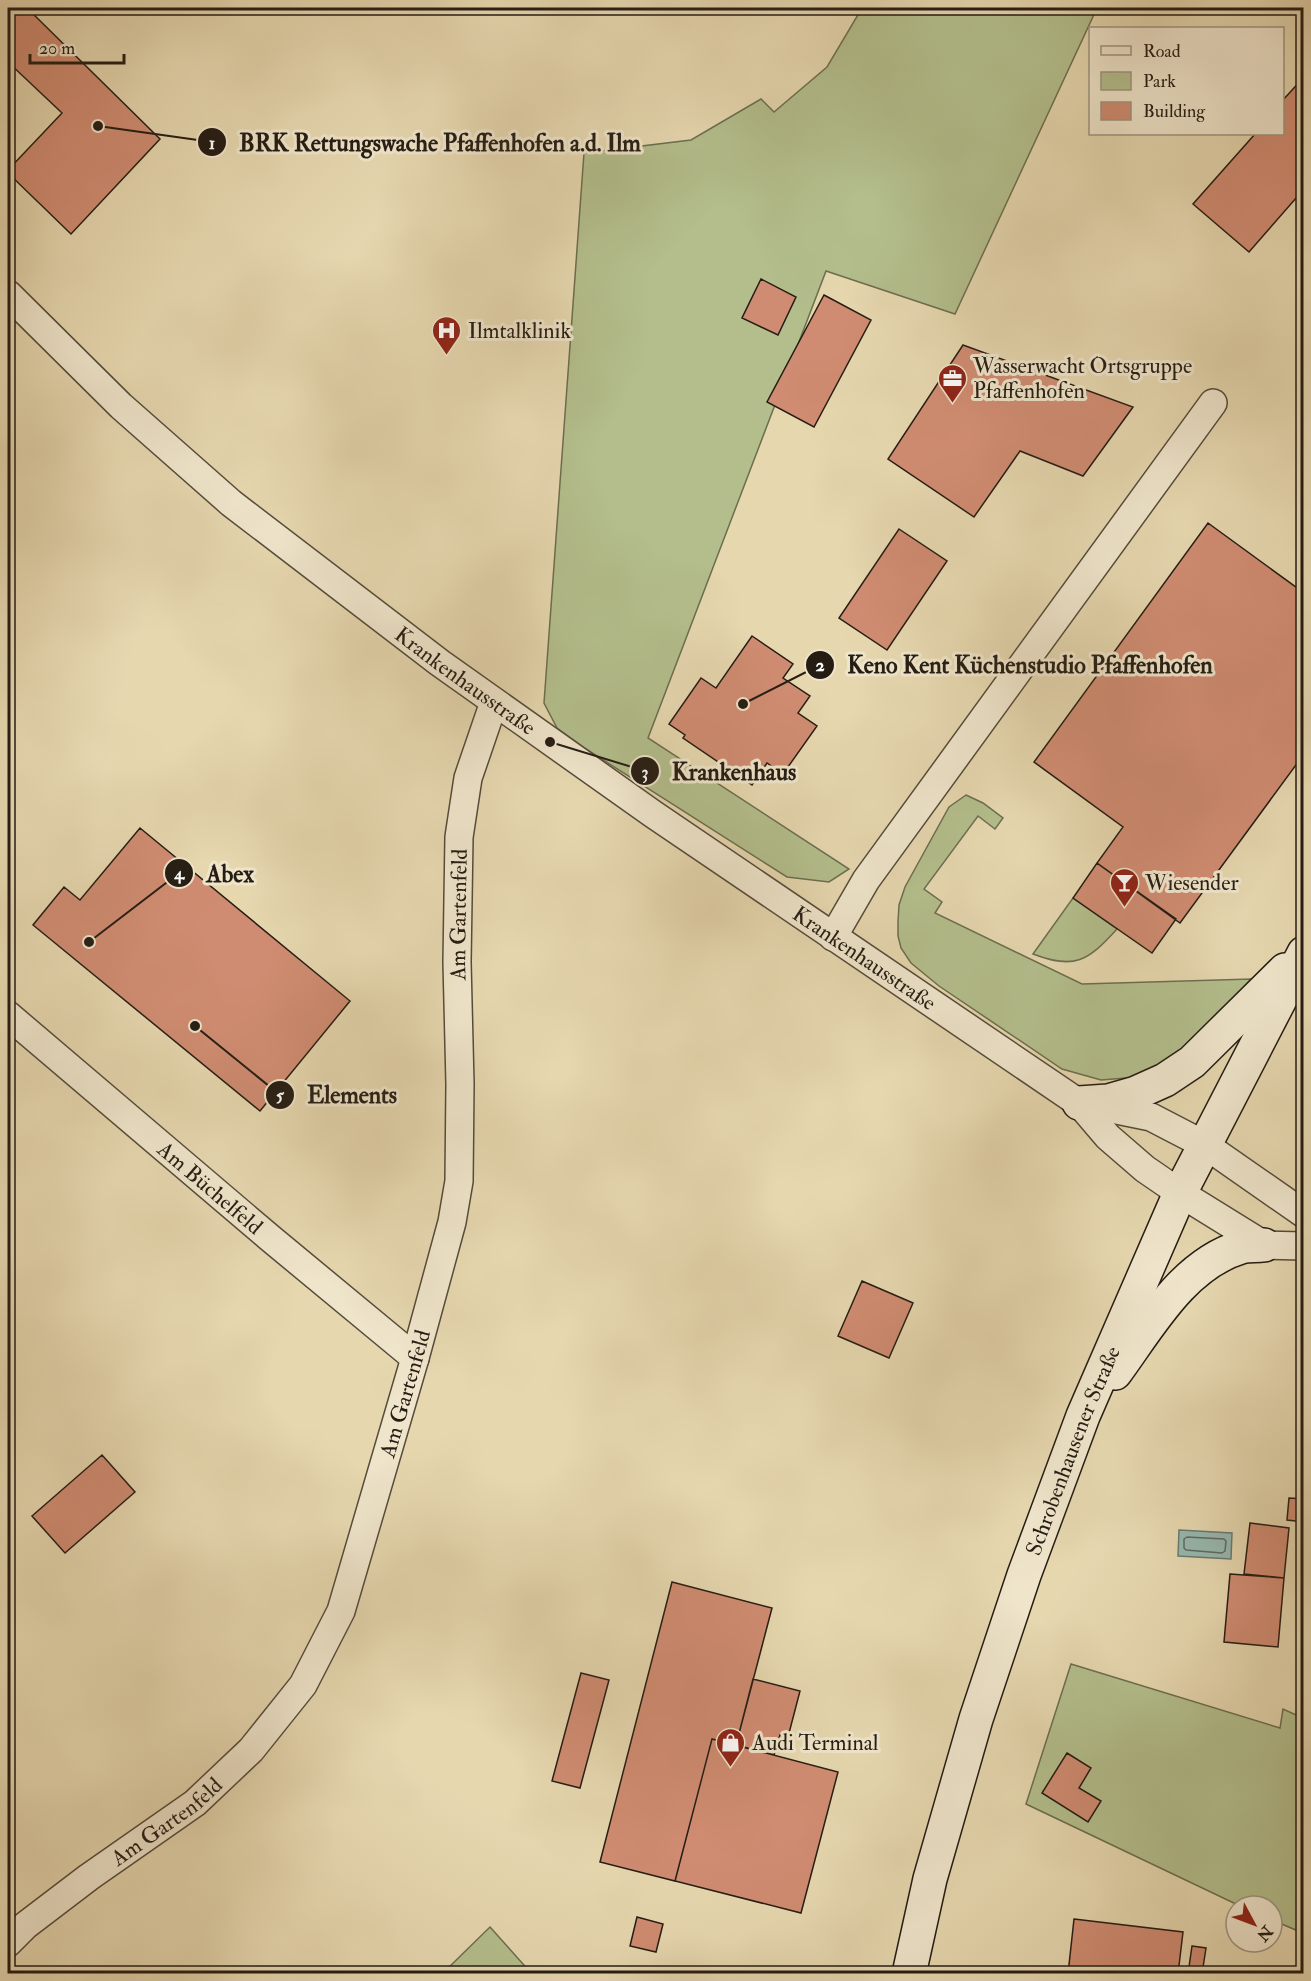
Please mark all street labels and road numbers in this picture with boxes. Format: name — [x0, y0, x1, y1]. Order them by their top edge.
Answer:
street label: Krankenhausstraße — [389, 621, 541, 742]
street label: Am Gartenfeld — [444, 848, 474, 982]
street label: Krankenhausstraße — [787, 900, 941, 1017]
street label: Am Büchelfeld — [151, 1135, 268, 1241]
street label: Am Gartenfeld — [373, 1327, 437, 1462]
street label: Schrobenhausener Straße — [1020, 1342, 1127, 1559]
street label: Am Gartenfeld — [105, 1771, 229, 1873]

